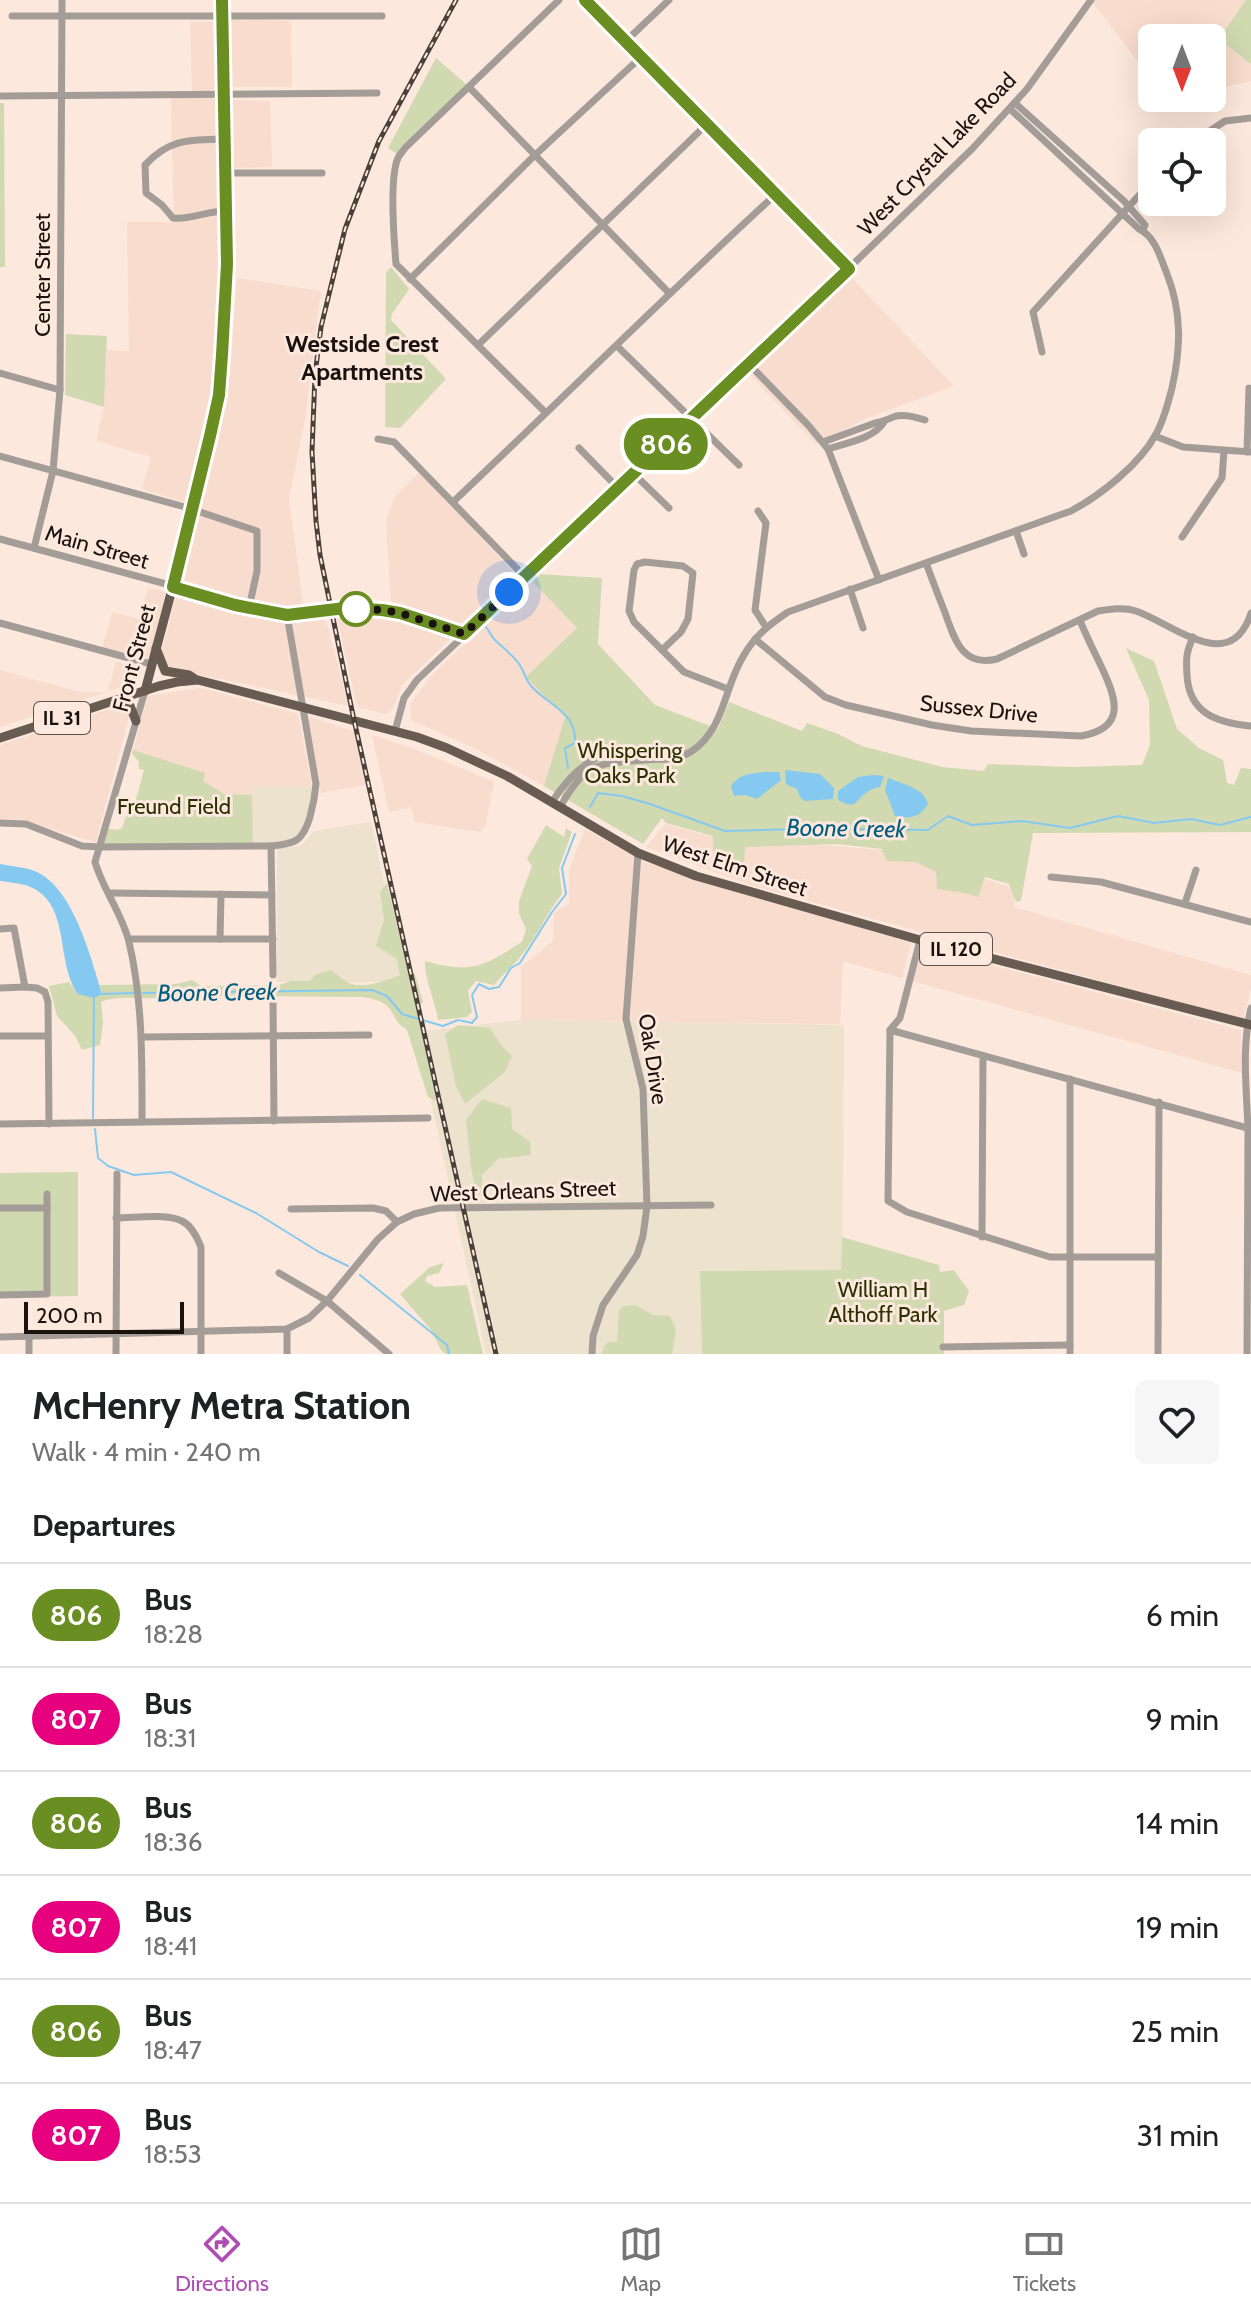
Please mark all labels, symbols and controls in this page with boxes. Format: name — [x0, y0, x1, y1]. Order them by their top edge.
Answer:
north arrow — [1138, 24, 1226, 112]
map controls — [1138, 24, 1226, 216]
street label: West Crystal Lake Road — [852, 67, 1022, 241]
button: locate — [1138, 128, 1226, 216]
street label: Center Street — [29, 213, 56, 337]
district label: Westside Crest Apartments — [285, 329, 439, 386]
line badge: 806 — [620, 418, 712, 470]
text: 806 — [640, 427, 692, 461]
street label: Main Street — [42, 519, 153, 575]
your location — [489, 572, 529, 612]
unlabelled marker — [339, 592, 373, 626]
street label: Front Street — [107, 601, 161, 715]
street label: Sussex Drive — [919, 689, 1039, 729]
road number: IL 31 — [34, 702, 90, 734]
park label: Whispering Oaks Park — [578, 737, 683, 789]
park label: Freund Field — [117, 793, 231, 820]
water label: Boone Creek — [786, 812, 907, 844]
street label: West Elm Street — [659, 830, 811, 902]
road number: IL 120 — [920, 933, 992, 965]
water label: Boone Creek — [157, 976, 278, 1008]
street label: Oak Drive — [633, 1012, 673, 1106]
street label: West Orleans Street — [429, 1174, 617, 1208]
park label: William H Althoff Park — [829, 1276, 938, 1328]
scale bar — [24, 1298, 184, 1334]
text: 200 m — [36, 1302, 102, 1329]
button: heart — [1135, 1380, 1219, 1464]
text: McHenry Metra Station — [32, 1382, 411, 1429]
text: Walk · 4 min · 240 m — [32, 1436, 261, 1468]
text: Departures — [32, 1507, 176, 1544]
text: Bus — [144, 1581, 192, 1618]
text: 6 min — [1146, 1597, 1219, 1634]
text: 806 — [50, 1598, 102, 1632]
text: 18:28 — [144, 1618, 203, 1650]
text: Bus — [144, 1685, 192, 1722]
text: 9 min — [1146, 1701, 1219, 1738]
text: 807 — [51, 1702, 101, 1736]
text: 18:31 — [144, 1722, 196, 1754]
text: Bus — [144, 1789, 192, 1826]
text: 14 min — [1136, 1805, 1219, 1842]
text: 806 — [50, 1806, 102, 1840]
text: 18:36 — [144, 1826, 202, 1858]
text: Bus — [144, 1893, 192, 1930]
text: 19 min — [1136, 1909, 1219, 1946]
text: 807 — [51, 1910, 101, 1944]
text: 18:41 — [144, 1930, 197, 1962]
text: Bus — [144, 1997, 192, 2034]
text: 25 min — [1131, 2013, 1219, 2050]
text: 806 — [50, 2014, 102, 2048]
text: 18:47 — [144, 2034, 202, 2066]
text: Bus — [144, 2101, 192, 2138]
text: 31 min — [1137, 2117, 1219, 2154]
text: 807 — [51, 2118, 101, 2152]
text: 18:53 — [144, 2138, 202, 2170]
tab: Directions — [175, 2222, 269, 2297]
tab: Map — [619, 2222, 663, 2297]
tab: Tickets — [1013, 2222, 1076, 2297]

